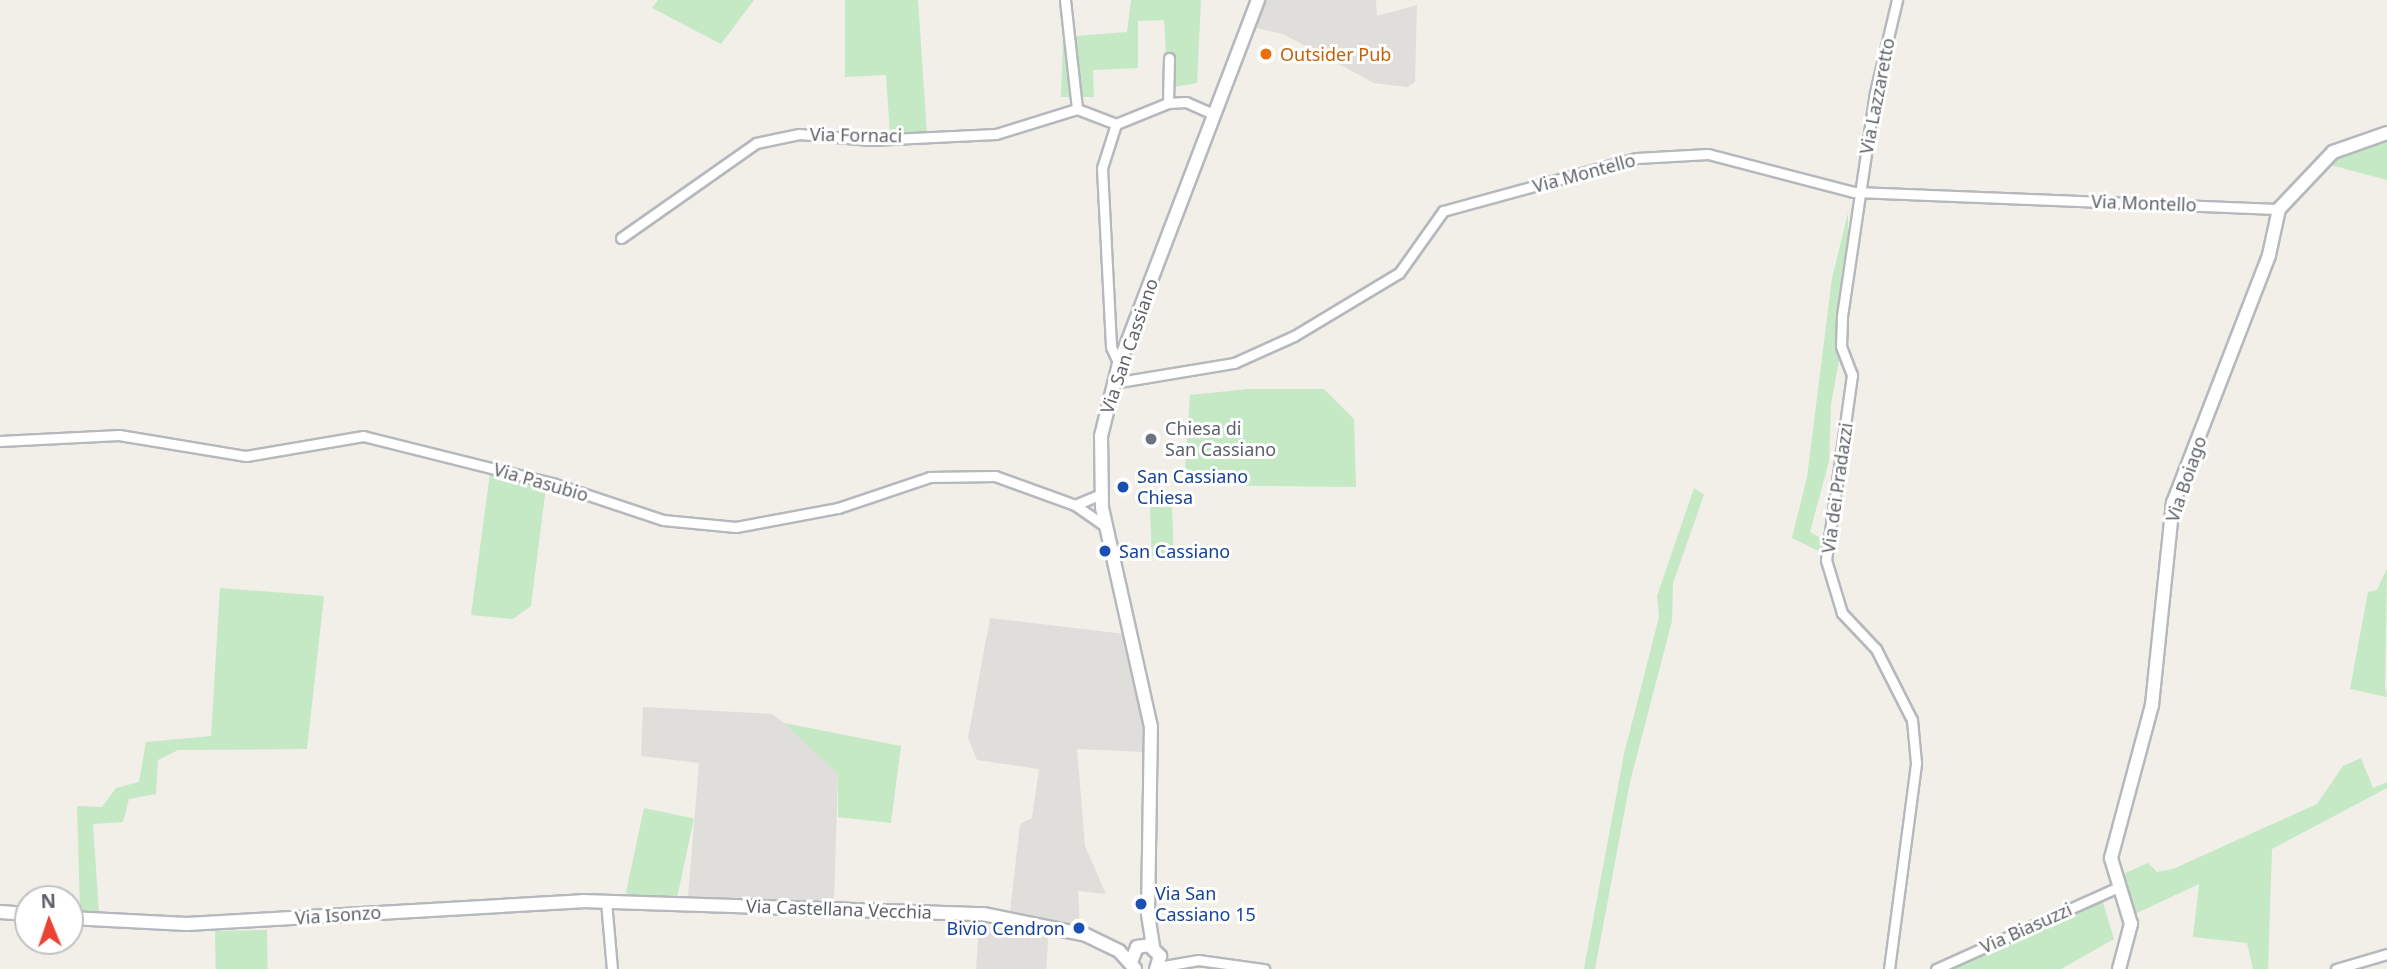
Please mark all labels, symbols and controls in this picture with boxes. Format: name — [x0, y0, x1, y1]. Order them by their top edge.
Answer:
street label: Via Lazzaretto — [1855, 36, 1899, 156]
place label: Outsider Pub — [1280, 43, 1391, 65]
marker: Outsider Pub — [1258, 46, 1274, 62]
street label: Via Fornaci — [810, 123, 902, 147]
street label: Via Montello — [1530, 149, 1638, 197]
street label: Via Montello — [2091, 190, 2197, 216]
street label: Via San Cassiano — [1096, 276, 1162, 416]
place label: Chiesa di San Cassiano — [1165, 418, 1276, 460]
street label: Via dei Pradazzi — [1817, 421, 1857, 555]
marker: Chiesa di San Cassiano — [1143, 431, 1159, 447]
street label: Via Boiago — [2161, 433, 2211, 525]
street label: Via Pasubio — [491, 458, 591, 506]
place label: San Cassiano Chiesa — [1137, 466, 1248, 508]
marker: San Cassiano Chiesa — [1115, 479, 1131, 495]
place label: San Cassiano — [1119, 540, 1230, 562]
marker: San Cassiano — [1097, 543, 1113, 559]
place label: Via San Cassiano 15 — [1155, 883, 1256, 926]
north arrow — [14, 885, 84, 955]
text: N — [40, 888, 57, 914]
street label: Via Castellana Vecchia — [746, 895, 932, 923]
marker: Via San Cassiano 15 — [1133, 896, 1149, 912]
street label: Via Biasuzzi — [1977, 898, 2075, 958]
street label: Via Isonzo — [294, 901, 382, 929]
place label: Bivio Cendron — [946, 917, 1065, 939]
marker: Bivio Cendron — [1071, 920, 1087, 936]

